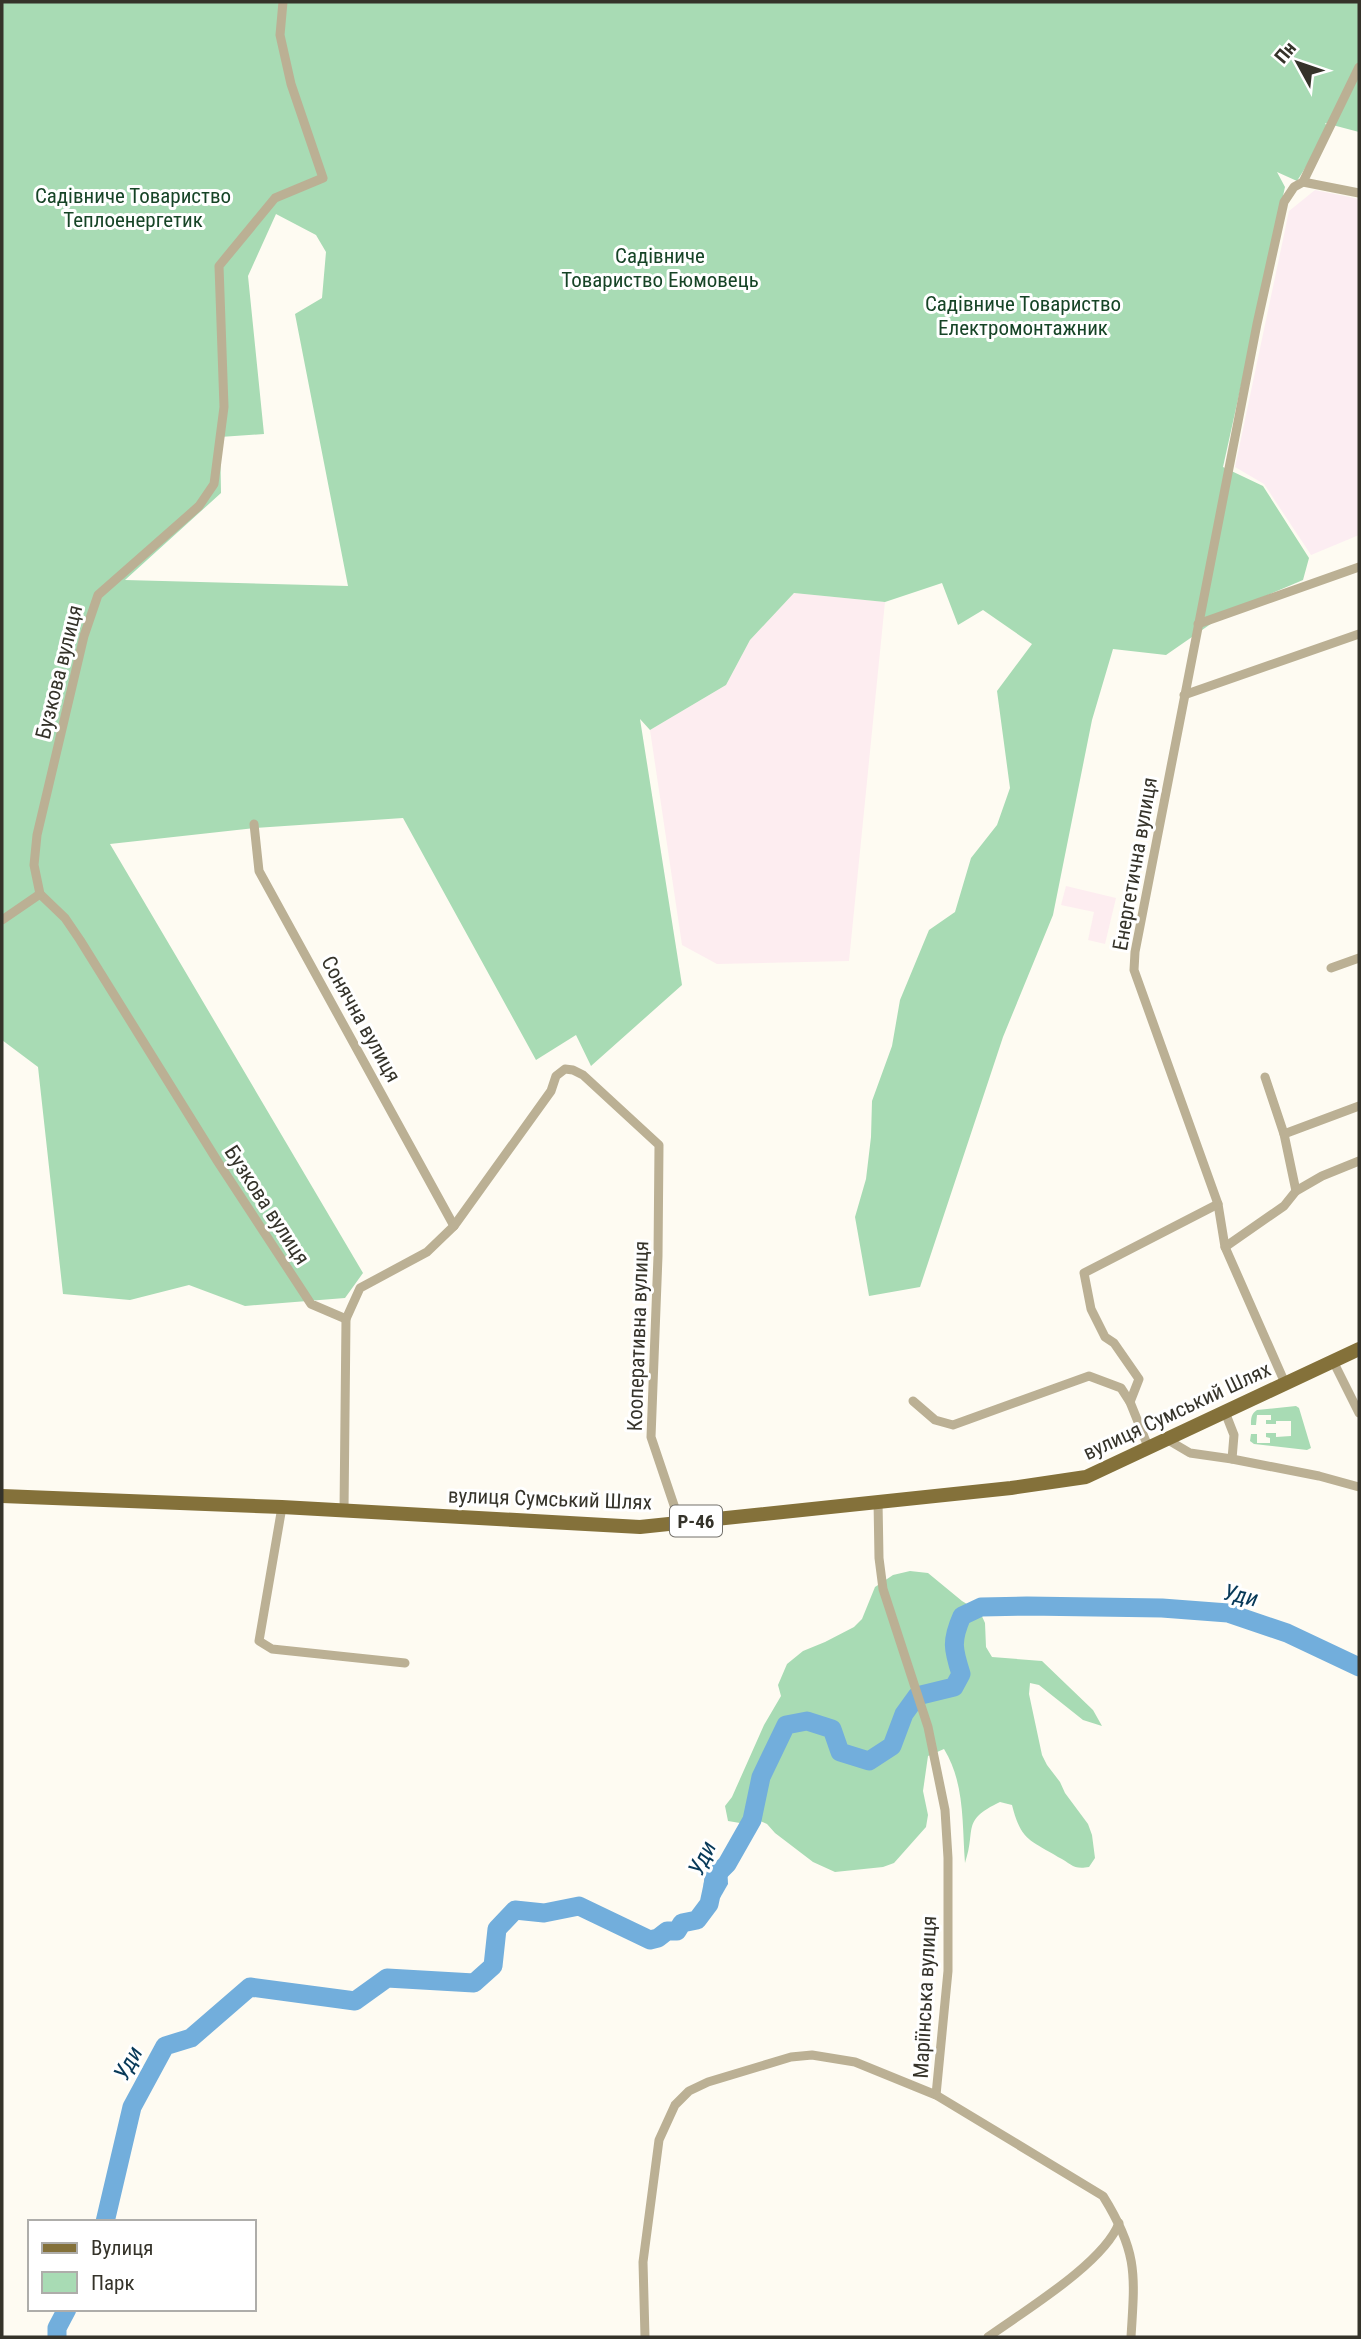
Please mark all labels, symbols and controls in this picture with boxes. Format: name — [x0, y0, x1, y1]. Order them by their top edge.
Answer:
north arrow — [1263, 28, 1333, 98]
text: Пн — [1270, 37, 1301, 68]
park label: Садівниче Товариство Теплоенергетик — [35, 184, 231, 232]
park label: Садівниче Товариство Еюмовець — [561, 244, 759, 292]
park label: Садівниче Товариство Електромонтажник — [925, 292, 1121, 340]
street label: Бузкова вулиця — [31, 603, 87, 741]
street label: Енергетична вулиця — [1108, 776, 1162, 952]
street label: Сонячна вулиця — [316, 952, 406, 1086]
street label: Бузкова вулиця — [220, 1141, 314, 1269]
street label: Кооперативна вулиця — [623, 1240, 653, 1432]
street label: вулиця Сумський Шлях — [1080, 1357, 1274, 1465]
street label: вулиця Сумський Шлях — [448, 1483, 652, 1515]
road number: Р-46 — [670, 1506, 722, 1536]
water label: Уди — [1221, 1578, 1261, 1613]
water label: Уди — [683, 1837, 722, 1880]
street label: Маріїнська вулиця — [909, 1915, 941, 2079]
water label: Уди — [108, 2042, 149, 2085]
legend — [28, 2220, 256, 2311]
text: Вулиця — [91, 2236, 153, 2260]
text: Парк — [91, 2271, 135, 2295]

